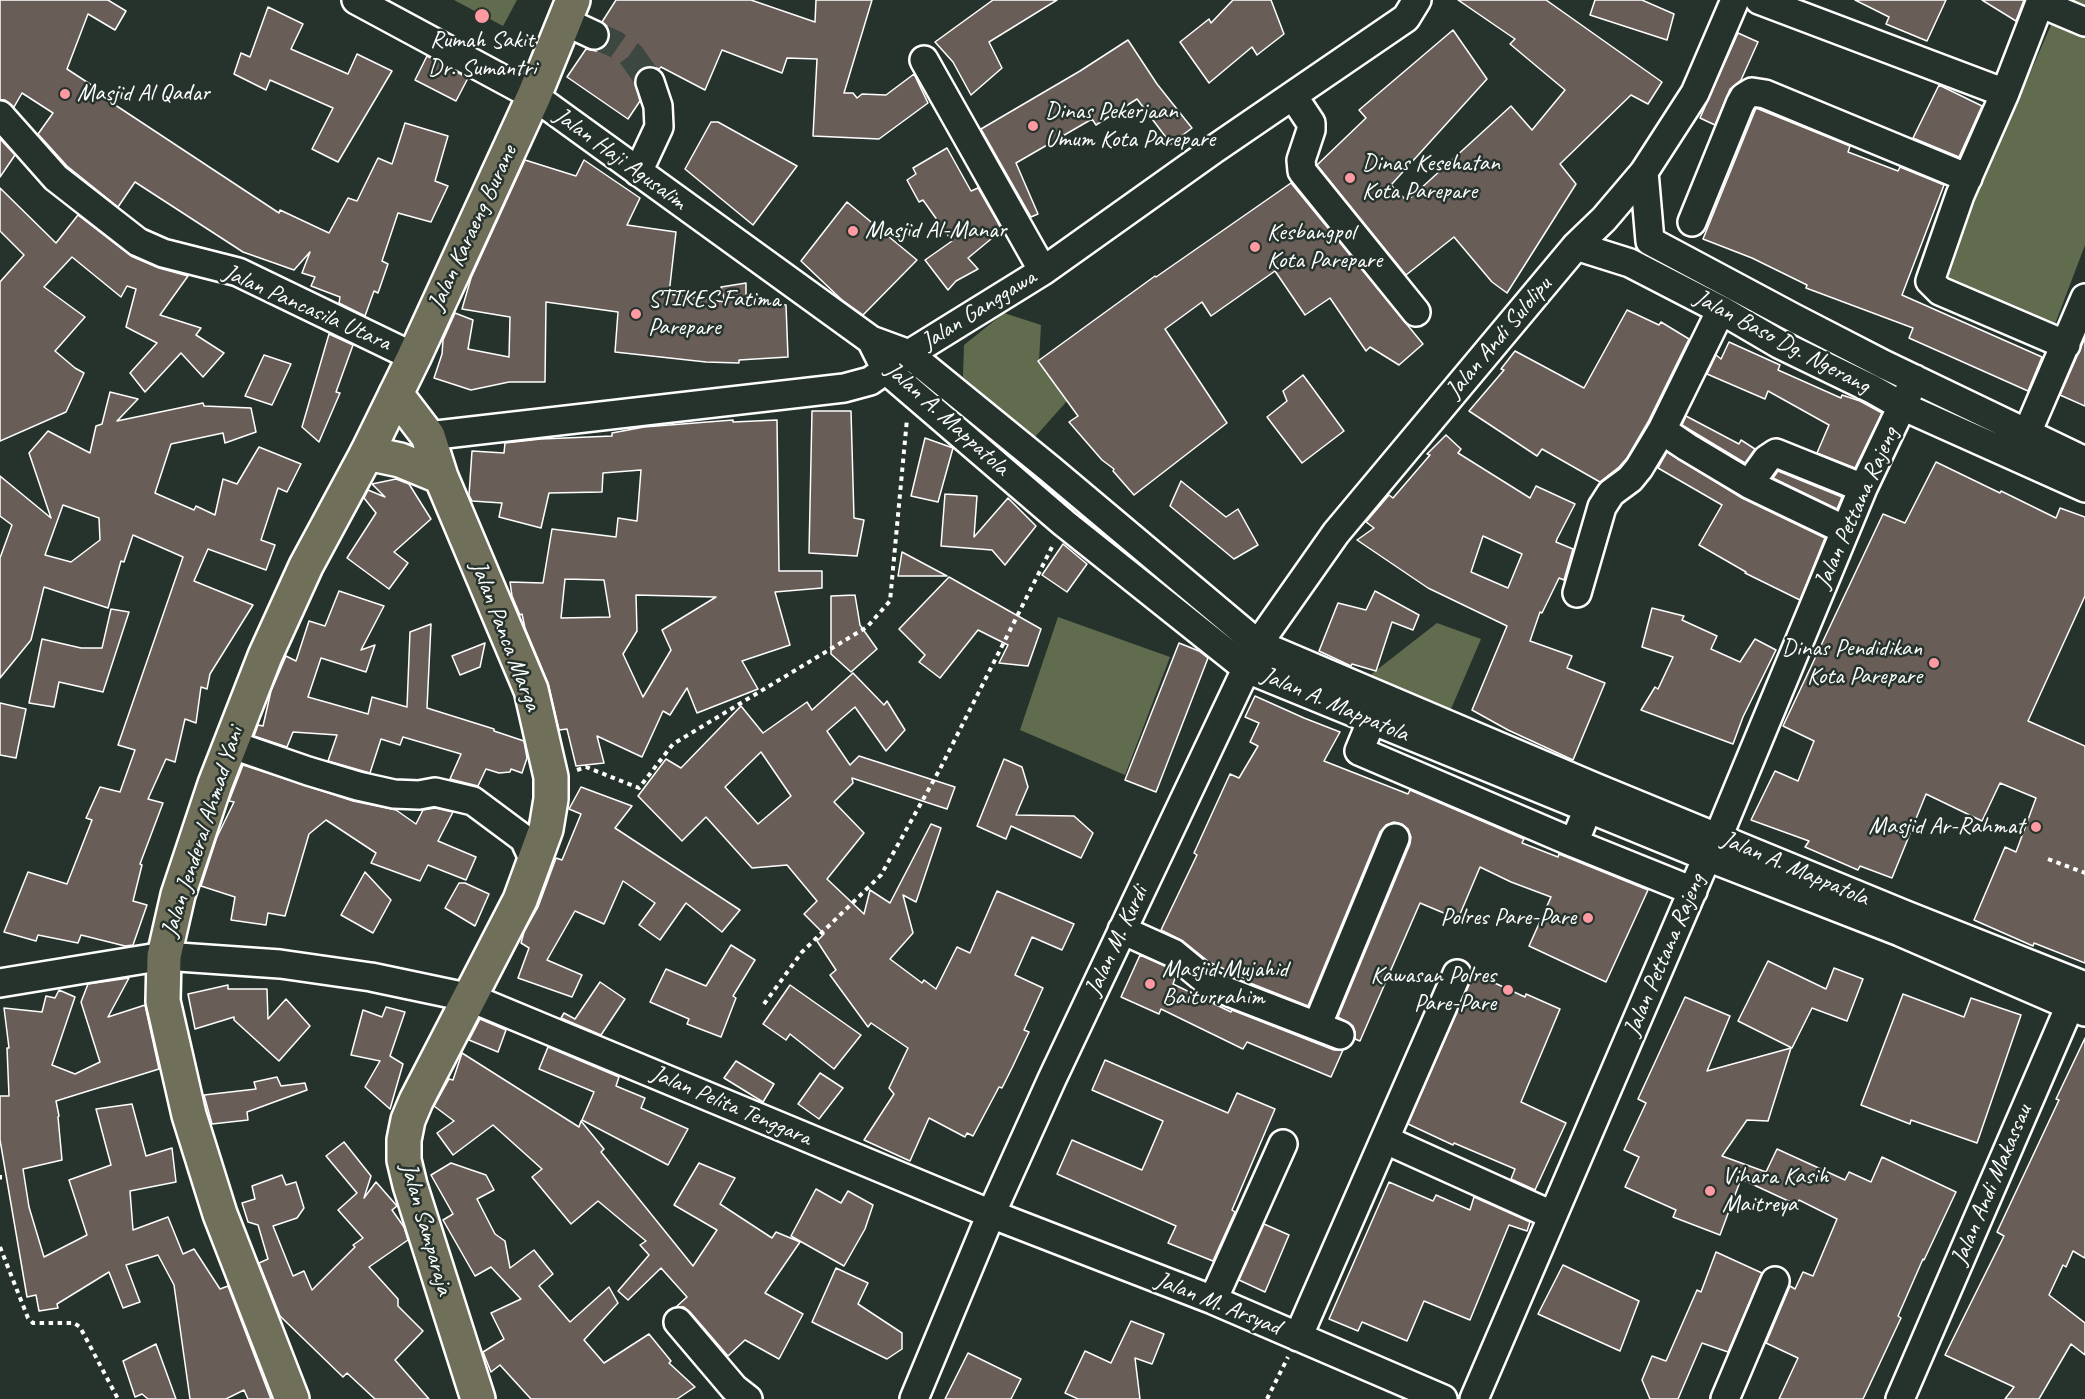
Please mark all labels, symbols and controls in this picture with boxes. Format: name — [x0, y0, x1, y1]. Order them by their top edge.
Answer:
marker: Rumah Sakit Dr. Sumantri — [473, 7, 491, 25]
place label: Rumah Sakit Dr. Sumantri — [428, 27, 536, 83]
place label: Masjid Al Qadar — [77, 80, 210, 108]
marker: Masjid Al Qadar — [58, 87, 72, 101]
place label: Dinas Pekerjaan Umum Kota Parepare — [1045, 98, 1215, 154]
street label: Jalan Haji Agusalim — [548, 101, 692, 217]
marker: Dinas Pekerjaan Umum Kota Parepare — [1026, 119, 1040, 133]
street label: Jalan Karaeng Burane — [422, 141, 524, 315]
place label: Dinas Kesehatan Kota Parepare — [1362, 150, 1500, 206]
marker: Dinas Kesehatan Kota Parepare — [1343, 171, 1357, 185]
place label: Masjid Al-Manar — [865, 217, 1006, 245]
place label: Kesbangpol Kota Parepare — [1267, 219, 1382, 275]
marker: Masjid Al-Manar — [846, 224, 860, 238]
marker: Kesbangpol Kota Parepare — [1248, 240, 1262, 254]
street label: Jalan Pancasila Utara — [219, 258, 395, 358]
street label: Jalan Ganggawa — [916, 263, 1042, 357]
street label: Jalan Andi Sulolipu — [1440, 271, 1558, 405]
street label: Jalan Baso Dg. Ngerang — [1689, 284, 1875, 400]
place label: STIKES Fatima Parepare — [648, 286, 780, 342]
marker: STIKES Fatima Parepare — [629, 307, 643, 321]
street label: Jalan A. Mappatola — [879, 356, 1015, 482]
street label: Jalan Pettana Rajeng — [1809, 423, 1905, 593]
street label: Jalan Panca Marga — [463, 557, 547, 715]
place label: Dinas Pendidikan Kota Parepare — [1782, 635, 1922, 691]
marker: Dinas Pendidikan Kota Parepare — [1927, 656, 1941, 670]
street label: Jalan A. Mappatola — [1257, 661, 1413, 749]
street label: Jalan Jenderal Ahmad Yani — [155, 723, 251, 941]
place label: Masjid Ar-Rahmat — [1869, 813, 2024, 841]
marker: Masjid Ar-Rahmat — [2029, 820, 2043, 834]
street label: Jalan A. Mappatola — [1717, 825, 1873, 913]
street label: Jalan Pettana Rajeng — [1618, 870, 1712, 1040]
street label: Jalan M. Kurdi — [1079, 882, 1155, 1000]
place label: Polres Pare-Pare — [1441, 904, 1576, 932]
marker: Polres Pare-Pare — [1581, 911, 1595, 925]
place label: Masjid Mujahid Baiturrahim — [1162, 956, 1288, 1012]
place label: Kawasan Polres Pare-Pare — [1371, 962, 1496, 1018]
marker: Masjid Mujahid Baiturrahim — [1143, 977, 1157, 991]
marker: Kawasan Polres Pare-Pare — [1501, 983, 1515, 997]
street label: Jalan Pelita Tenggara — [647, 1059, 815, 1153]
street label: Jalan Andi Makassau — [1945, 1100, 2039, 1270]
street label: Jalan Samparaja — [393, 1160, 459, 1298]
place label: Vihara Kasih Maitreya — [1722, 1163, 1828, 1219]
marker: Vihara Kasih Maitreya — [1703, 1184, 1717, 1198]
street label: Jalan M. Arsyad — [1151, 1266, 1285, 1342]

